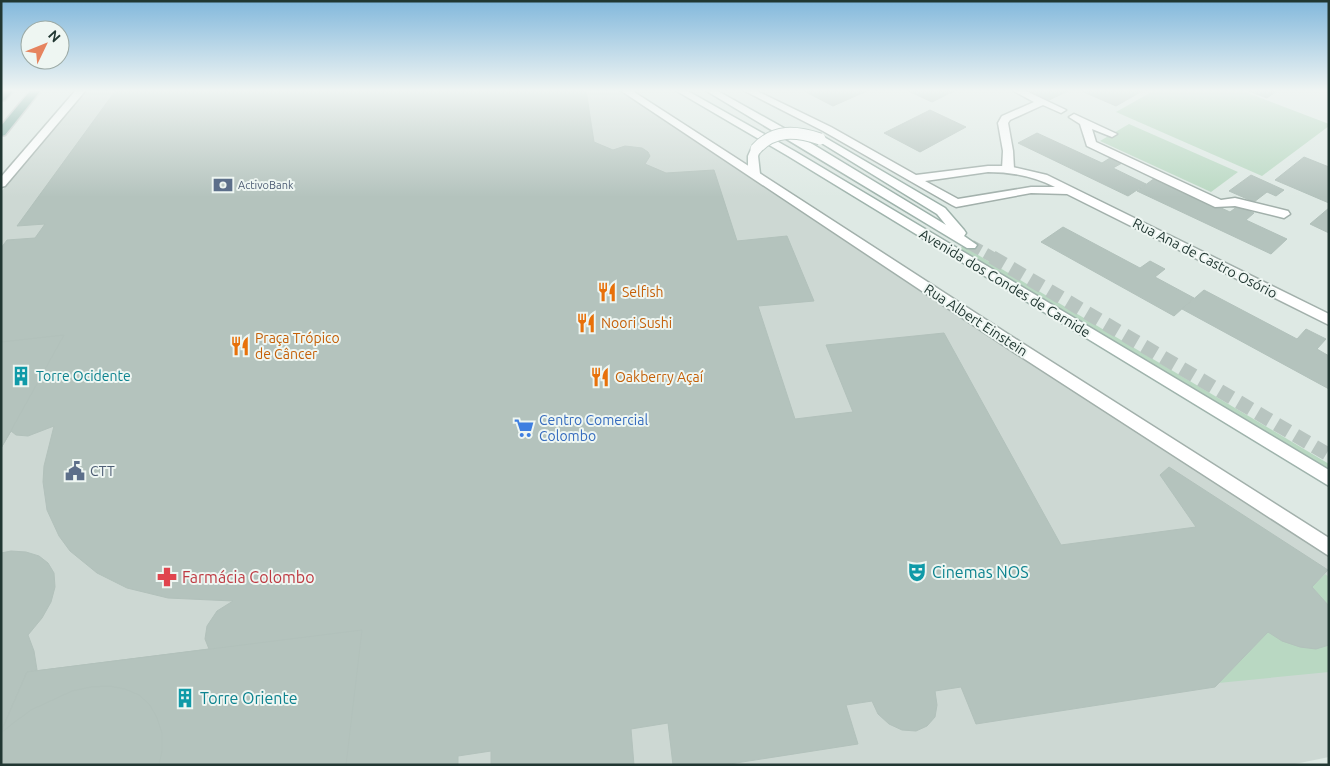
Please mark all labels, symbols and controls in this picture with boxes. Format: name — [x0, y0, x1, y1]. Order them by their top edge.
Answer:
north arrow — [20, 20, 70, 70]
text: N — [45, 27, 64, 45]
bank icon: ActivoBank — [212, 174, 234, 196]
place label: ActivoBank — [238, 179, 294, 191]
street label: Rua Ana de Castro Osório — [1130, 215, 1280, 301]
street label: Avenida dos Condes de Carnide — [917, 226, 1093, 340]
restaurant icon: Selfish — [596, 281, 618, 303]
street label: Rua Albert Einstein — [921, 281, 1031, 359]
place label: Selfish — [622, 284, 664, 300]
restaurant icon: Noori Sushi — [575, 312, 597, 334]
place label: Noori Sushi — [601, 315, 672, 331]
place label: Praça Trópico de Câncer — [255, 330, 340, 362]
restaurant icon: Praça Trópico de Câncer — [229, 335, 251, 357]
building icon: Torre Ocidente — [10, 365, 32, 387]
restaurant icon: Oakberry Açaí — [589, 366, 611, 388]
place label: Torre Ocidente — [36, 368, 131, 384]
place label: Oakberry Açaí — [615, 369, 704, 385]
place label: Centro Comercial Colombo — [539, 412, 648, 444]
supermarket icon: Centro Comercial Colombo — [513, 417, 535, 439]
public building icon: CTT — [64, 460, 86, 482]
place label: CTT — [90, 463, 115, 479]
theatre icon: Cinemas NOS — [906, 561, 928, 583]
place label: Cinemas NOS — [932, 563, 1029, 581]
pharmacy icon: Farmácia Colombo — [156, 566, 178, 588]
place label: Farmácia Colombo — [182, 568, 315, 586]
building icon: Torre Oriente — [174, 687, 196, 709]
place label: Torre Oriente — [200, 689, 298, 707]

